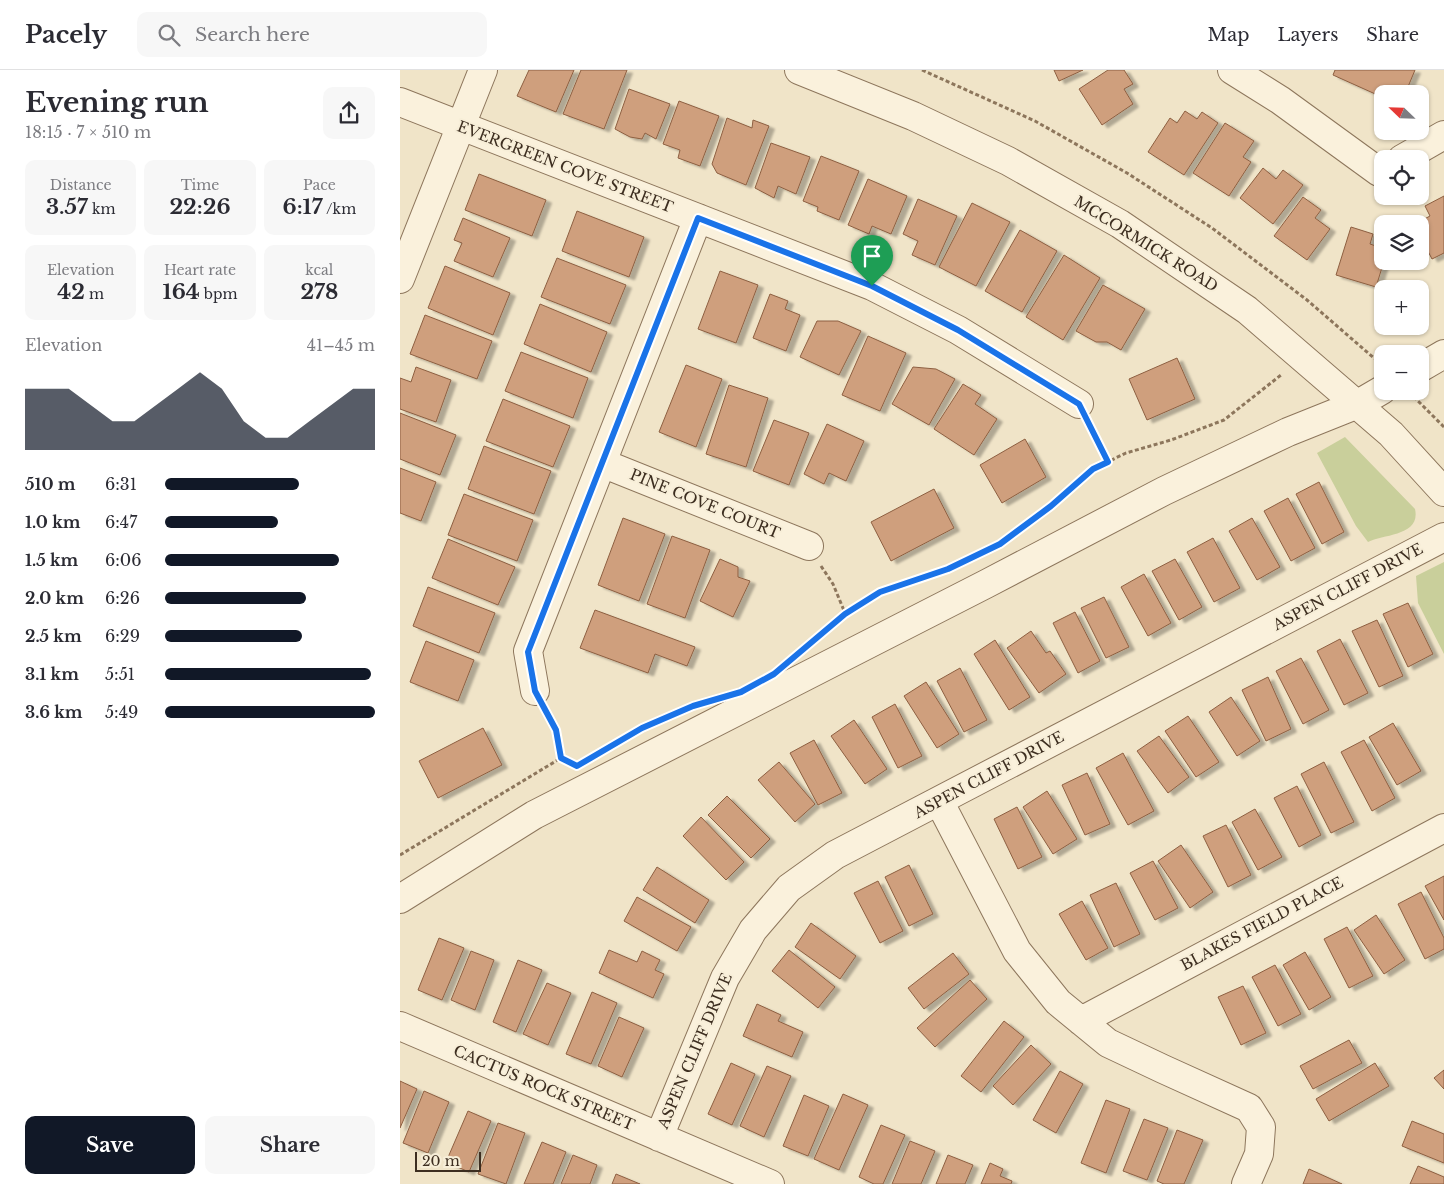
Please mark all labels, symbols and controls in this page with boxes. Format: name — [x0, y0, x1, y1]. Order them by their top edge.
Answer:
search box — [137, 12, 487, 57]
text: Pacely — [25, 20, 107, 49]
icon: search — [155, 21, 183, 49]
text: Search here — [195, 23, 310, 46]
text: Map — [1208, 24, 1249, 46]
text: Layers — [1277, 24, 1338, 46]
text: Share — [1366, 24, 1419, 46]
text: Evening run — [25, 85, 209, 120]
north arrow — [1374, 85, 1429, 140]
map controls — [1374, 85, 1429, 400]
button: share — [323, 87, 375, 139]
street label: EVERGREEN COVE STREET — [455, 117, 676, 217]
text: 18:15 · 7 × 510 m — [25, 122, 151, 142]
button: locate — [1374, 150, 1429, 205]
text: Distance — [50, 176, 112, 194]
text: Time — [181, 176, 219, 194]
text: Pace — [303, 176, 336, 194]
street label: MCCORMICK ROAD — [1071, 191, 1222, 296]
text: 3.57 — [46, 194, 88, 220]
text: 22:26 — [169, 194, 231, 220]
text: 6:17 — [282, 194, 323, 220]
text: km — [88, 200, 116, 218]
text: /km — [323, 200, 356, 218]
button: layers — [1374, 215, 1429, 270]
pin — [851, 235, 893, 286]
icon: arrive — [858, 242, 886, 270]
text: Elevation — [47, 261, 114, 279]
text: Heart rate — [164, 261, 236, 279]
text: kcal — [305, 261, 333, 279]
text: 42 — [57, 279, 85, 305]
text: 164 — [163, 279, 200, 305]
text: 278 — [300, 279, 338, 305]
button: + — [1374, 280, 1429, 335]
text: m — [85, 285, 104, 303]
text: bpm — [200, 285, 237, 303]
text: Elevation — [25, 335, 102, 355]
text: 41–45 m — [307, 335, 375, 355]
button: − — [1374, 345, 1429, 400]
street label: PINE COVE COURT — [627, 465, 783, 542]
text: 510 m — [25, 474, 76, 494]
text: 6:31 — [105, 474, 137, 494]
text: 1.0 km — [25, 512, 80, 532]
text: 6:47 — [105, 512, 137, 532]
street label: ASPEN CLIFF DRIVE — [1269, 539, 1426, 635]
text: 1.5 km — [25, 550, 78, 570]
text: 6:06 — [105, 550, 142, 570]
text: 2.0 km — [25, 588, 84, 608]
text: 6:26 — [105, 588, 140, 608]
text: 2.5 km — [25, 626, 82, 646]
text: 6:29 — [105, 626, 140, 646]
text: 3.1 km — [25, 664, 79, 684]
text: 5:51 — [105, 664, 135, 684]
text: 3.6 km — [25, 702, 83, 722]
text: 5:49 — [105, 702, 138, 722]
street label: ASPEN CLIFF DRIVE — [910, 727, 1067, 823]
street label: BLAKES FIELD PLACE — [1177, 873, 1346, 975]
street label: ASPEN CLIFF DRIVE — [653, 970, 736, 1132]
street label: CACTUS ROCK STREET — [451, 1041, 638, 1134]
button: Save — [25, 1116, 195, 1174]
button: Share — [205, 1116, 375, 1174]
scale bar — [415, 1149, 481, 1172]
text: 20 m — [422, 1152, 460, 1170]

